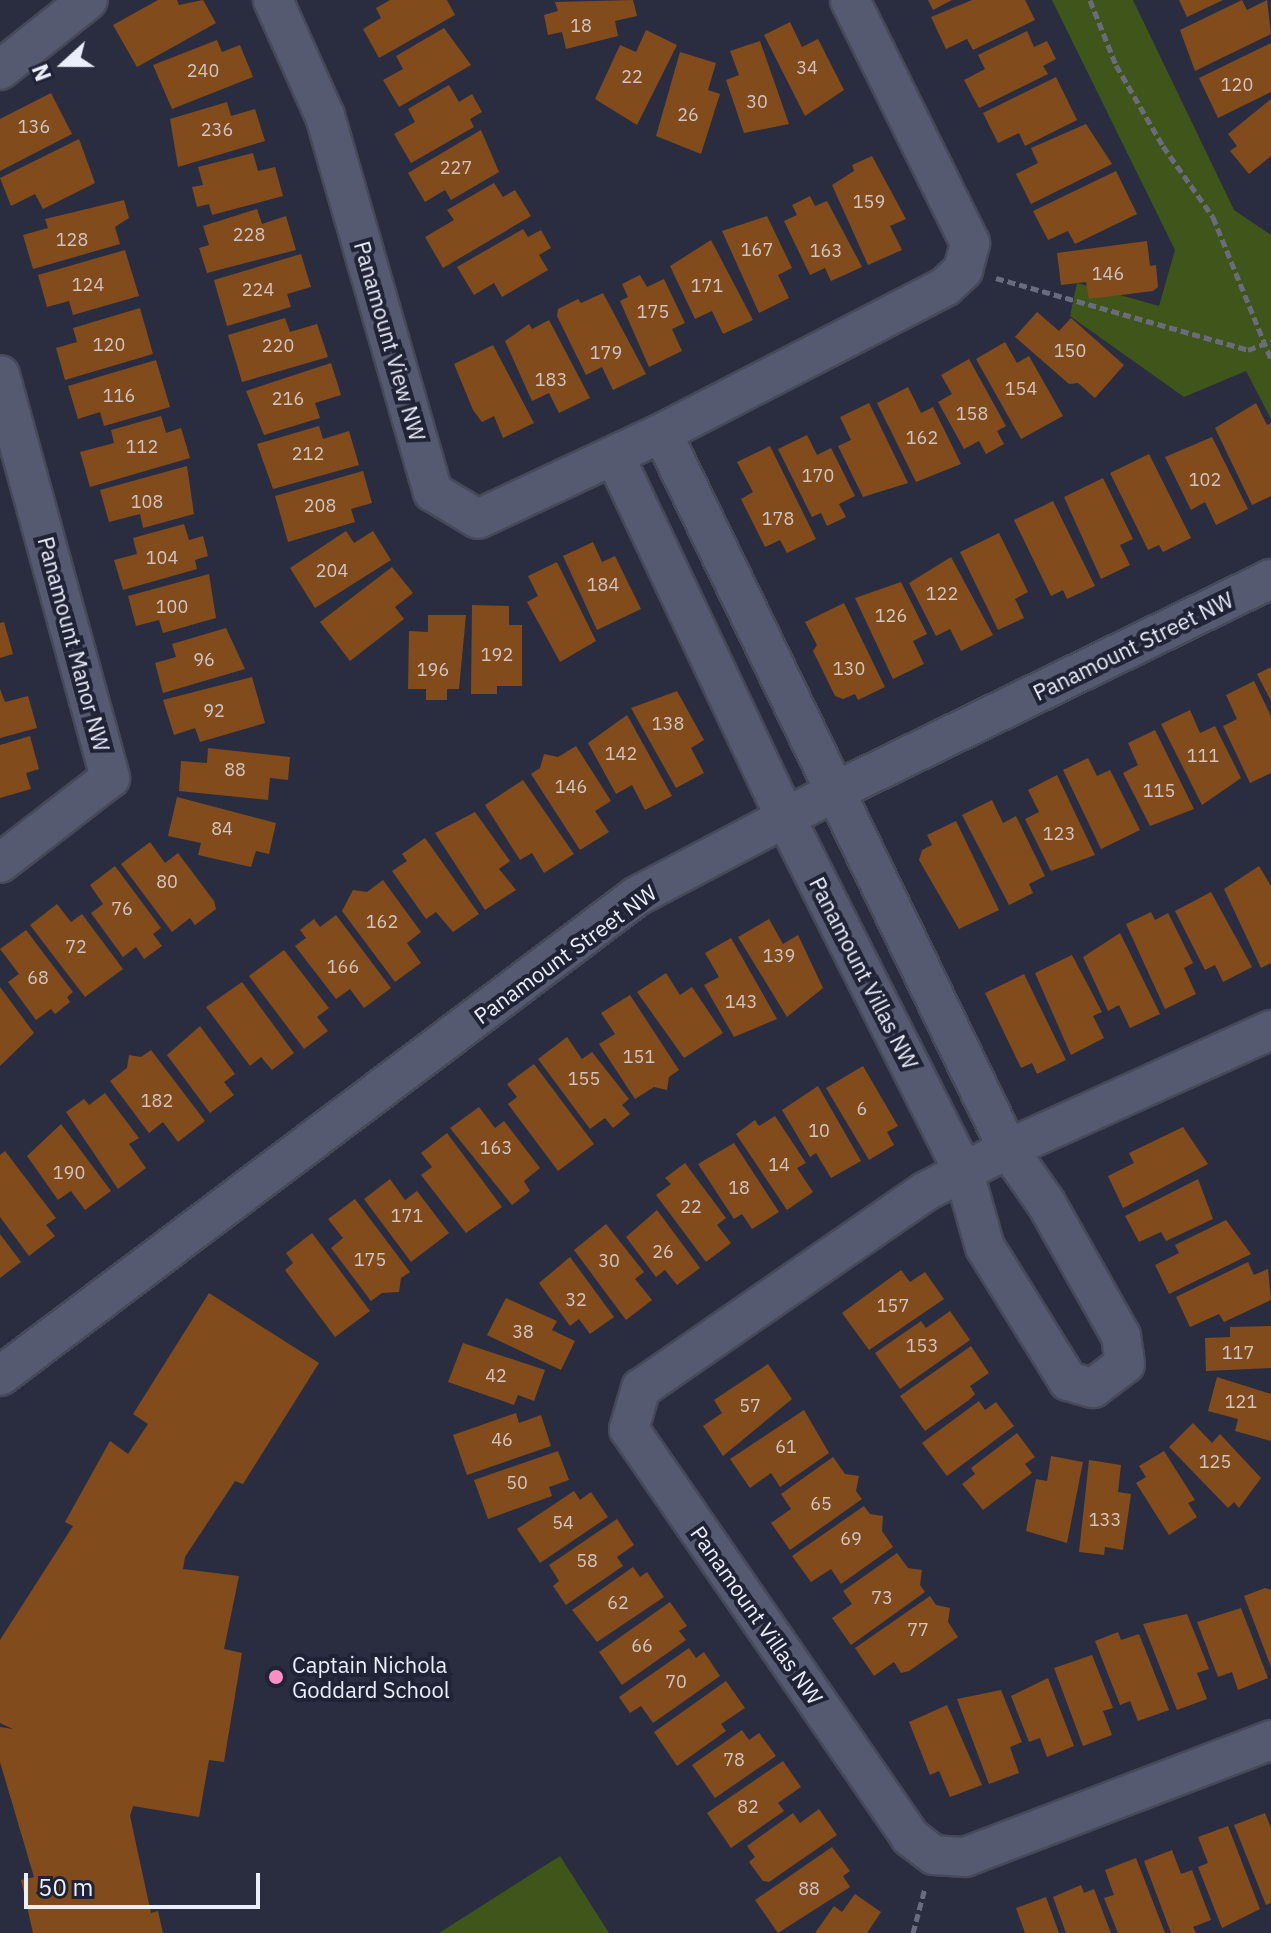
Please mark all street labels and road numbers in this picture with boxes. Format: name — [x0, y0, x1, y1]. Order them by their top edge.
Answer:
street label: Panamount View NW — [349, 238, 431, 444]
street label: Panamount Manor NW — [33, 534, 115, 754]
street label: Panamount Street NW — [1029, 586, 1237, 706]
street label: Panamount Villas NW — [804, 873, 924, 1073]
street label: Panamount Street NW — [469, 879, 661, 1029]
street label: Panamount Villas NW — [685, 1521, 829, 1709]

